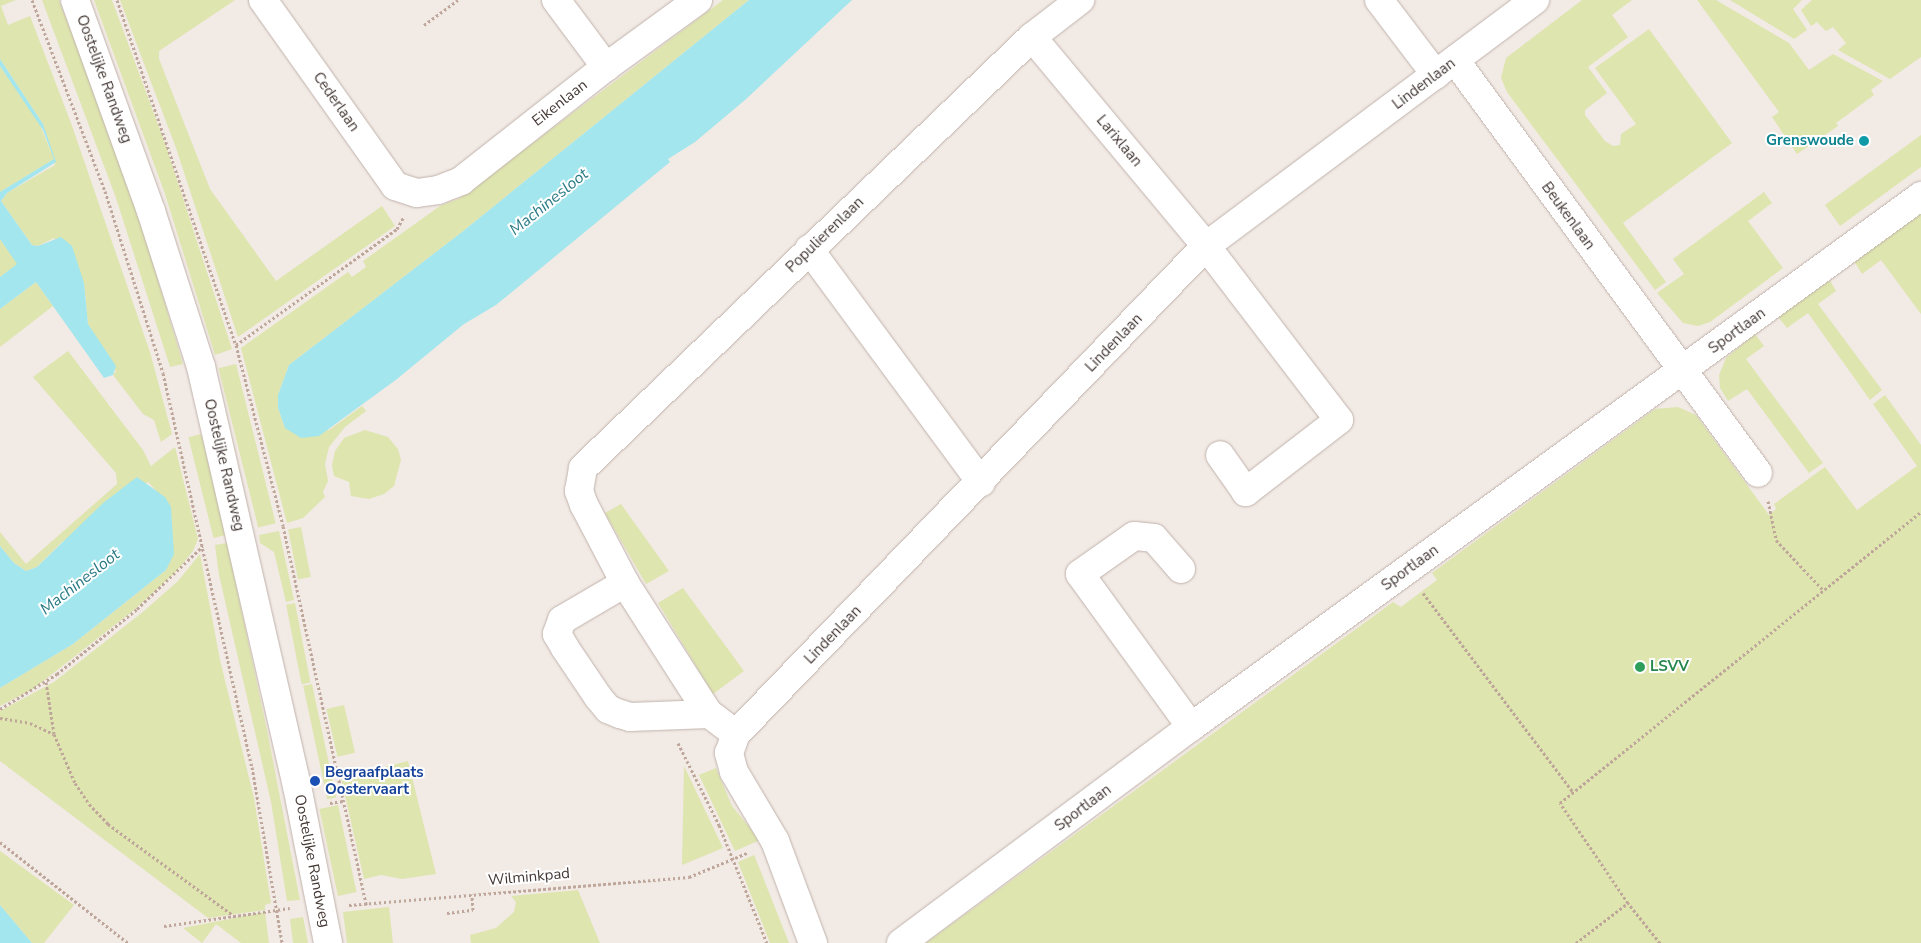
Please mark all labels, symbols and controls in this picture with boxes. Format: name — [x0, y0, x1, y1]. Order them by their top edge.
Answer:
street label: Oostelijke Randweg — [72, 12, 136, 146]
street label: Lindenlaan — [1389, 54, 1459, 114]
street label: Cederlaan — [309, 69, 363, 135]
street label: Eikenlaan — [529, 76, 591, 130]
street label: Larixlaan — [1092, 112, 1146, 170]
place label: Grenswoude — [1766, 132, 1854, 150]
marker: Grenswoude — [1858, 135, 1870, 147]
water label: Machinesloot — [506, 164, 592, 240]
street label: Beukenlaan — [1537, 179, 1599, 253]
street label: Populierenlaan — [782, 193, 868, 277]
street label: Sportlaan — [1705, 304, 1769, 358]
street label: Lindenlaan — [1082, 310, 1146, 376]
street label: Oostelijke Randweg — [200, 397, 248, 533]
street label: Sportlaan — [1378, 541, 1442, 595]
water label: Machinesloot — [36, 545, 124, 619]
street label: Lindenlaan — [801, 602, 865, 668]
place label: LSVV — [1650, 658, 1689, 676]
marker: LSVV — [1634, 661, 1646, 673]
place label: Begraafplaats Oostervaart — [325, 763, 423, 798]
marker: Begraafplaats Oostervaart — [309, 775, 321, 787]
street label: Sportlaan — [1051, 781, 1115, 835]
street label: Oostelijke Randweg — [290, 793, 334, 929]
street label: Wilminkpad — [487, 864, 571, 890]

